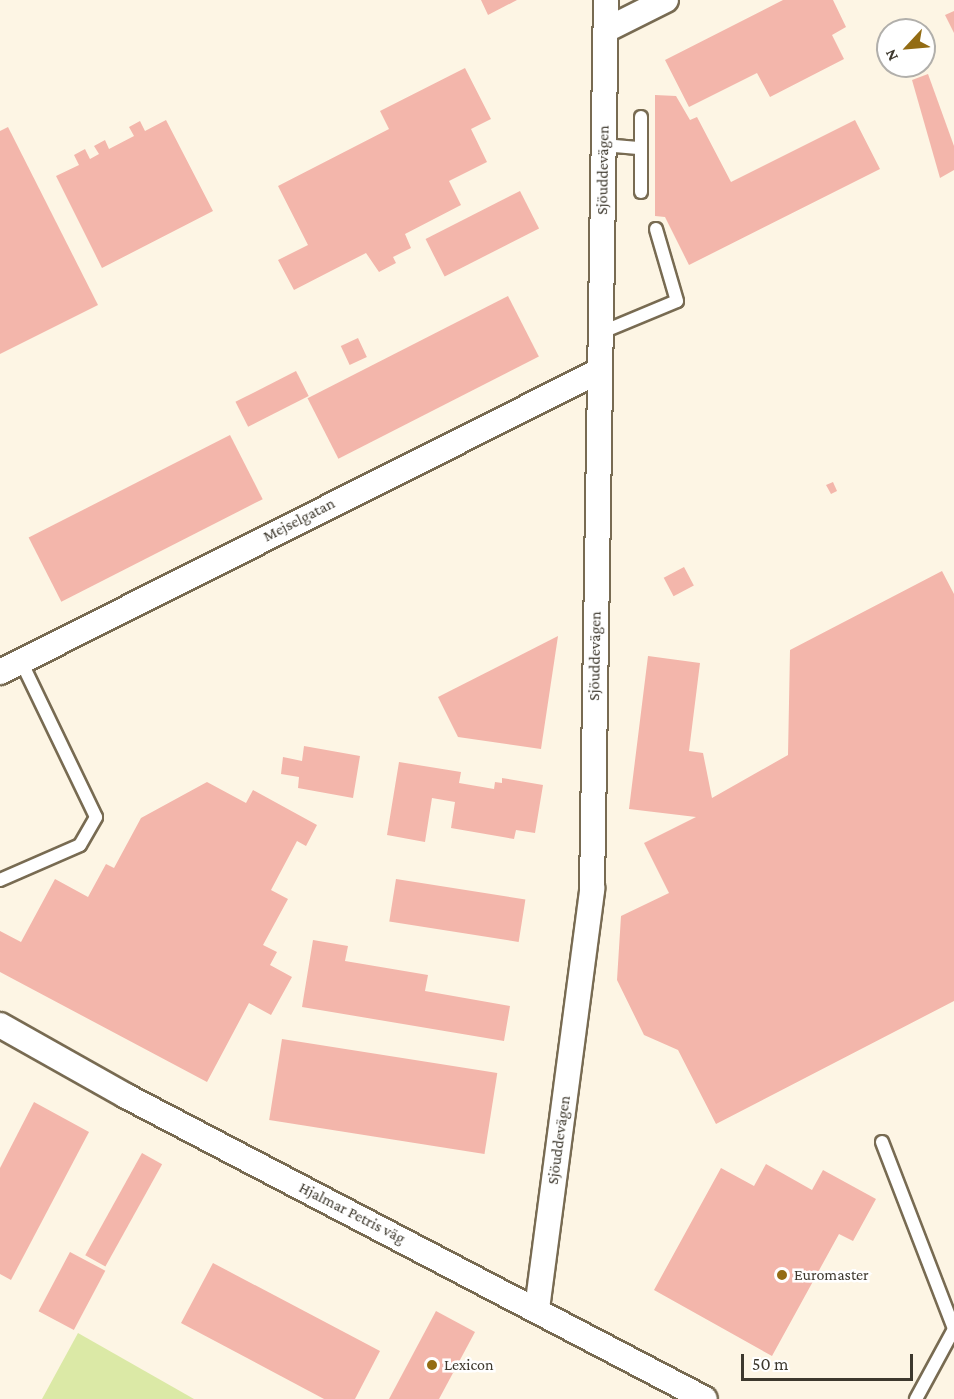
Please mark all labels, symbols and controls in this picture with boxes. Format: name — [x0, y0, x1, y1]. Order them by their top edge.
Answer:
north arrow — [876, 18, 936, 78]
text: N — [881, 47, 901, 64]
street label: Sjöuddevägen — [593, 125, 613, 215]
street label: Mejselgatan — [260, 494, 338, 546]
street label: Sjöuddevägen — [585, 611, 605, 701]
street label: Sjöuddevägen — [543, 1094, 575, 1186]
street label: Hjalmar Petris väg — [296, 1178, 408, 1248]
place label: Euromaster — [794, 1265, 869, 1285]
marker: Euromaster — [775, 1268, 789, 1282]
scale bar — [744, 1342, 916, 1380]
text: 50 m — [752, 1354, 789, 1374]
place label: Lexicon — [444, 1355, 494, 1375]
marker: Lexicon — [425, 1358, 439, 1372]

